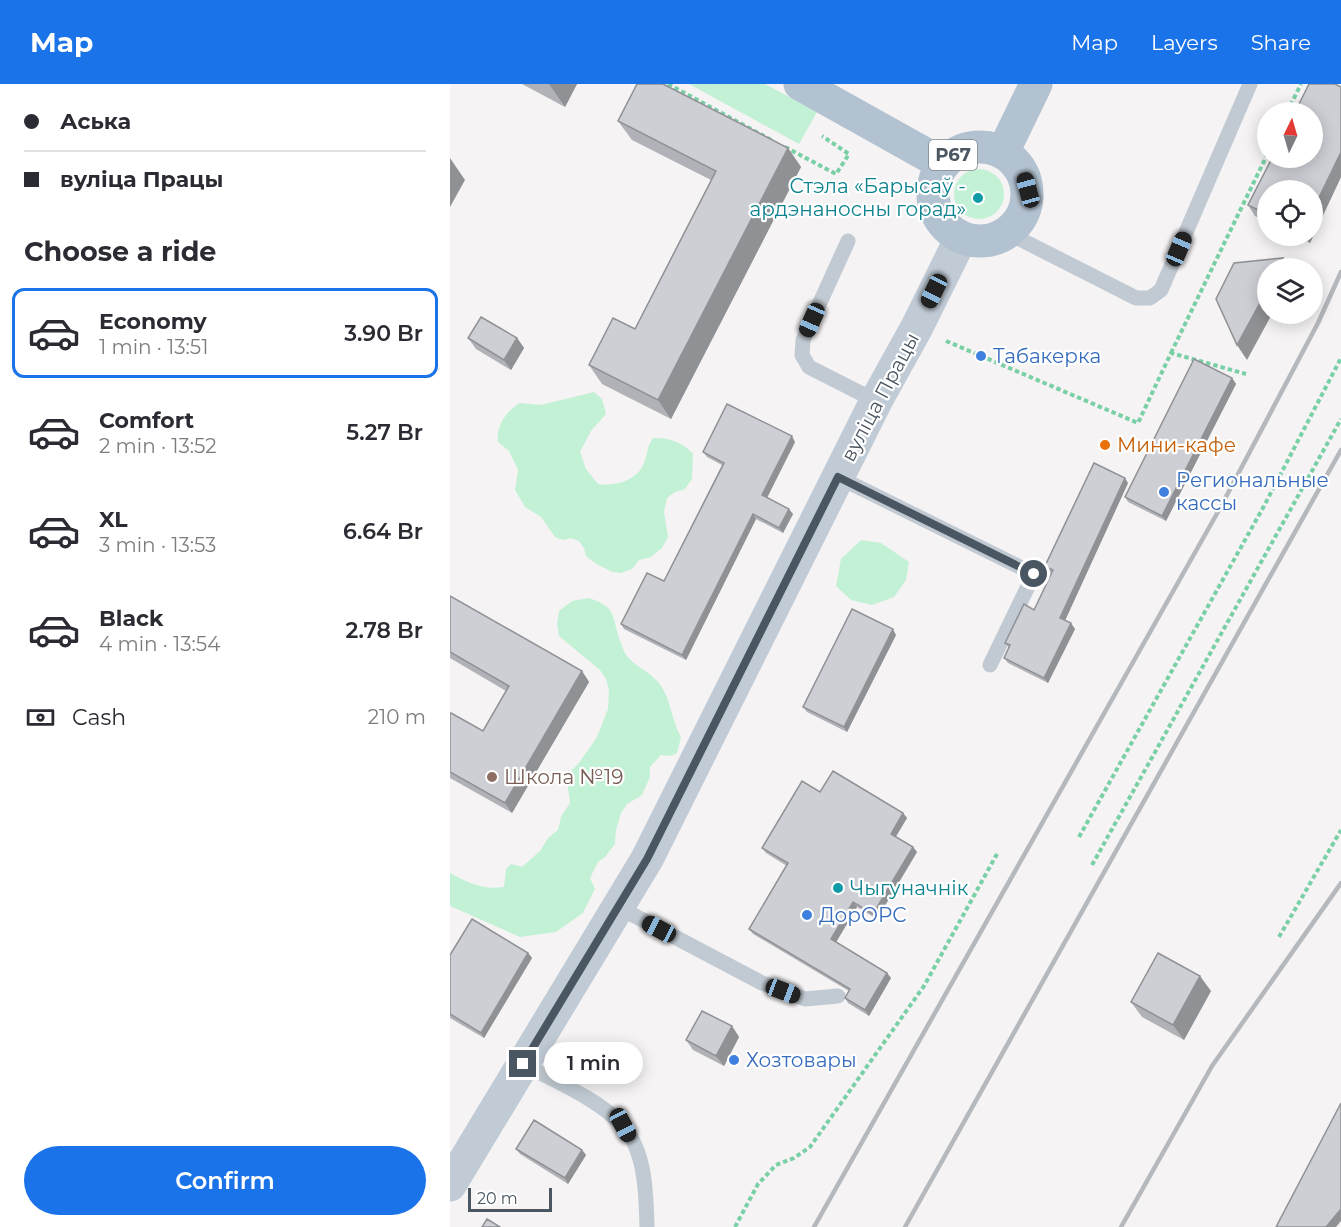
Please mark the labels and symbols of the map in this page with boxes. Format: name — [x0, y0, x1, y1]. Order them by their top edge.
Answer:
north arrow — [1257, 102, 1323, 168]
road number: Р67 — [929, 140, 977, 170]
car — [1015, 170, 1041, 210]
place label: Стэла «Барысаў - ардэнаносны горад» — [750, 174, 966, 221]
marker: Стэла «Барысаў - ардэнаносны горад» — [971, 191, 985, 205]
car — [1164, 229, 1194, 269]
car — [918, 271, 950, 311]
car — [796, 300, 828, 340]
street label: вуліца Працы — [836, 328, 924, 466]
place label: Табакерка — [993, 344, 1101, 368]
marker: Табакерка — [974, 349, 988, 363]
place label: Мини-кафе — [1117, 433, 1236, 457]
marker: Мини-кафе — [1098, 438, 1112, 452]
place label: Региональные кассы — [1176, 468, 1329, 515]
marker: Региональные кассы — [1157, 485, 1171, 499]
route start — [1020, 560, 1047, 587]
place label: Школа №19 — [504, 765, 623, 789]
marker: Школа №19 — [485, 770, 499, 784]
place label: Чыгуначнік — [850, 876, 969, 900]
marker: Чыгуначнік — [831, 881, 845, 895]
place label: ДорОРС — [819, 903, 907, 927]
marker: ДорОРС — [800, 908, 814, 922]
car — [639, 913, 679, 945]
car — [763, 976, 803, 1006]
callout: 1 min — [544, 1043, 643, 1085]
place label: Хозтовары — [746, 1048, 857, 1072]
route end — [509, 1050, 536, 1077]
marker: Хозтовары — [727, 1053, 741, 1067]
car — [607, 1105, 639, 1145]
scale bar — [468, 1185, 552, 1212]

